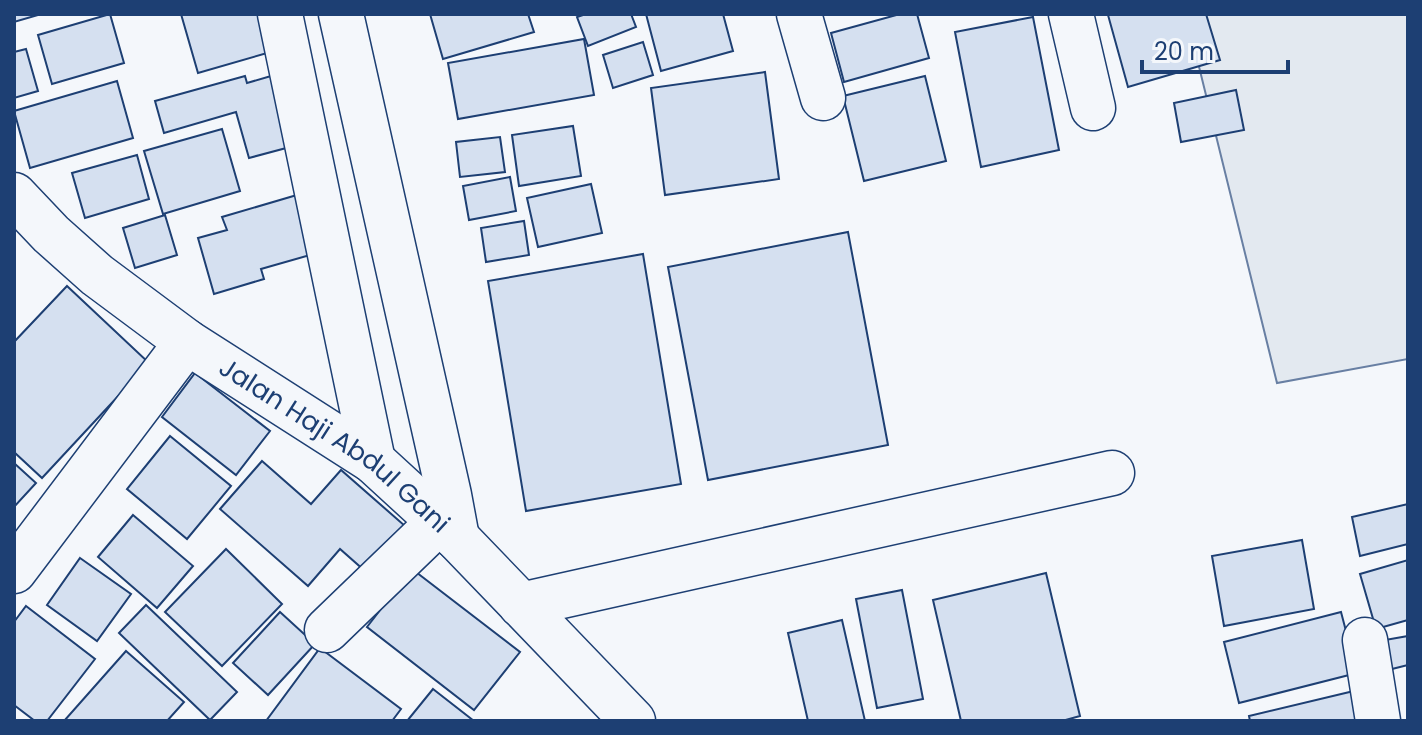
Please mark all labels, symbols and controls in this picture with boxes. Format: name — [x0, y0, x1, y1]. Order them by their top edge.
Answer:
scale bar — [1142, 24, 1288, 74]
text: 20 m — [1154, 35, 1214, 68]
street label: Jalan Haji Abdul Gani — [212, 349, 458, 541]

